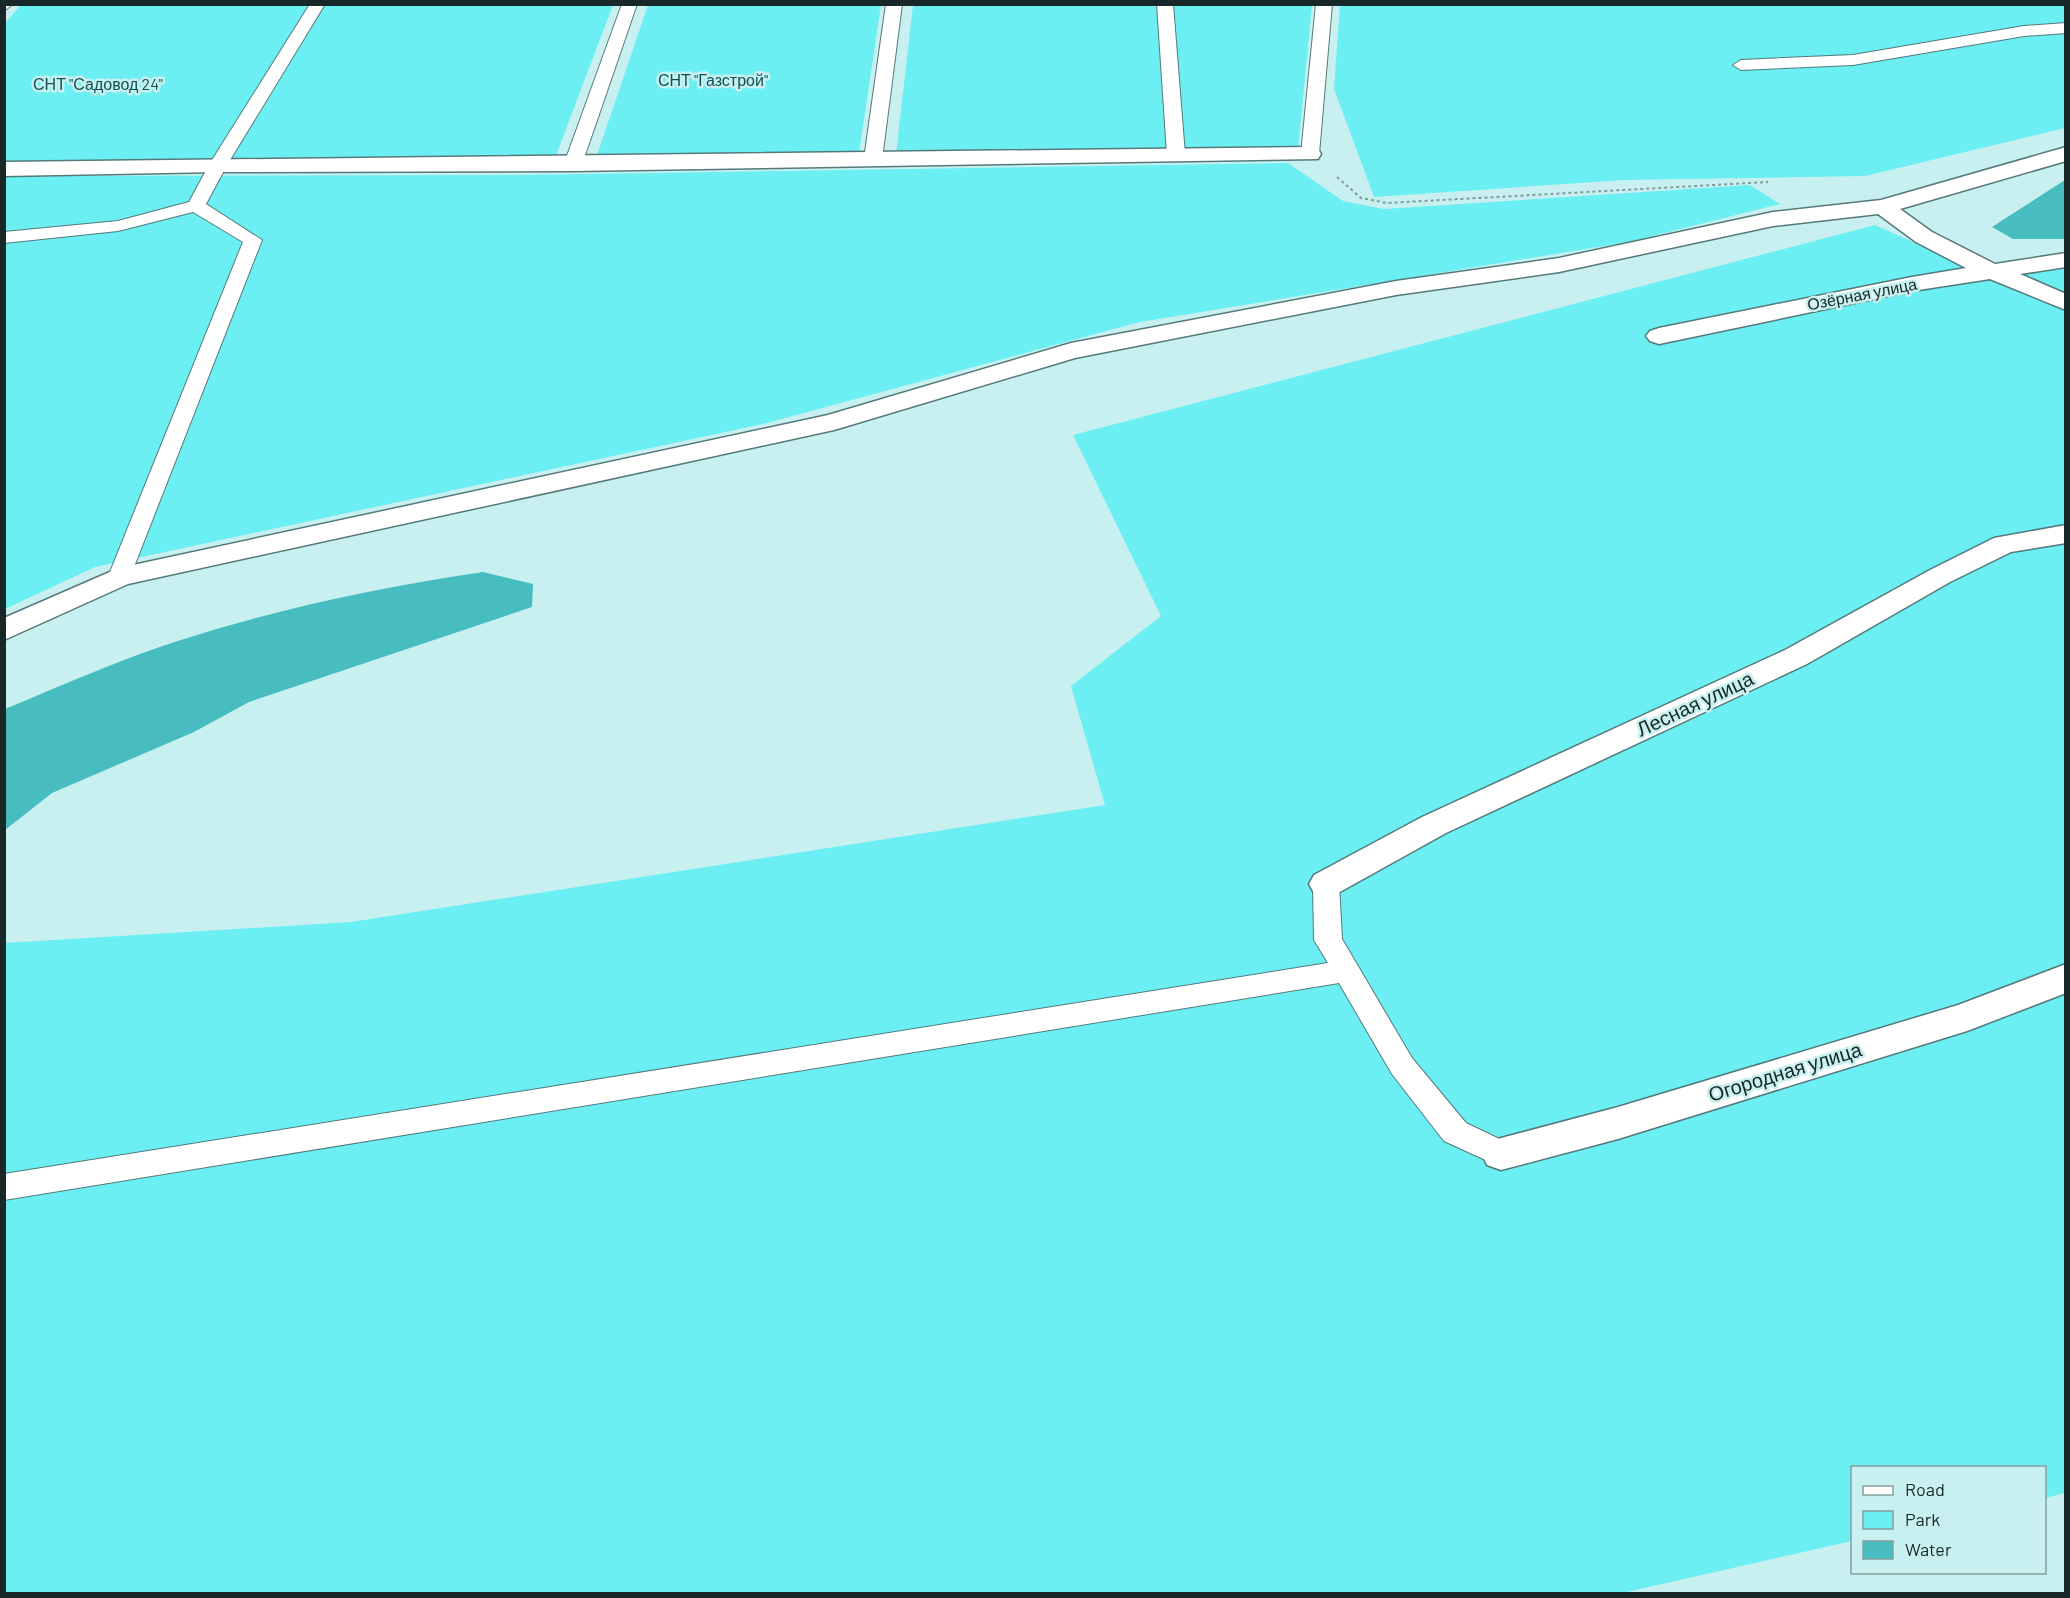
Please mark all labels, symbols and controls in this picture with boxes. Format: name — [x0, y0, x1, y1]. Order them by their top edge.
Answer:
park label: СНТ "Газстрой" — [658, 70, 768, 89]
park label: СНТ "Садовод 24" — [33, 74, 163, 93]
street label: Озёрная улица — [1806, 274, 1918, 313]
street label: Лесная улица — [1632, 665, 1758, 741]
street label: Огородная улица — [1705, 1036, 1865, 1106]
legend — [1851, 1466, 2046, 1574]
text: Road — [1905, 1478, 1945, 1500]
text: Park — [1905, 1508, 1940, 1530]
text: Water — [1905, 1538, 1952, 1560]

